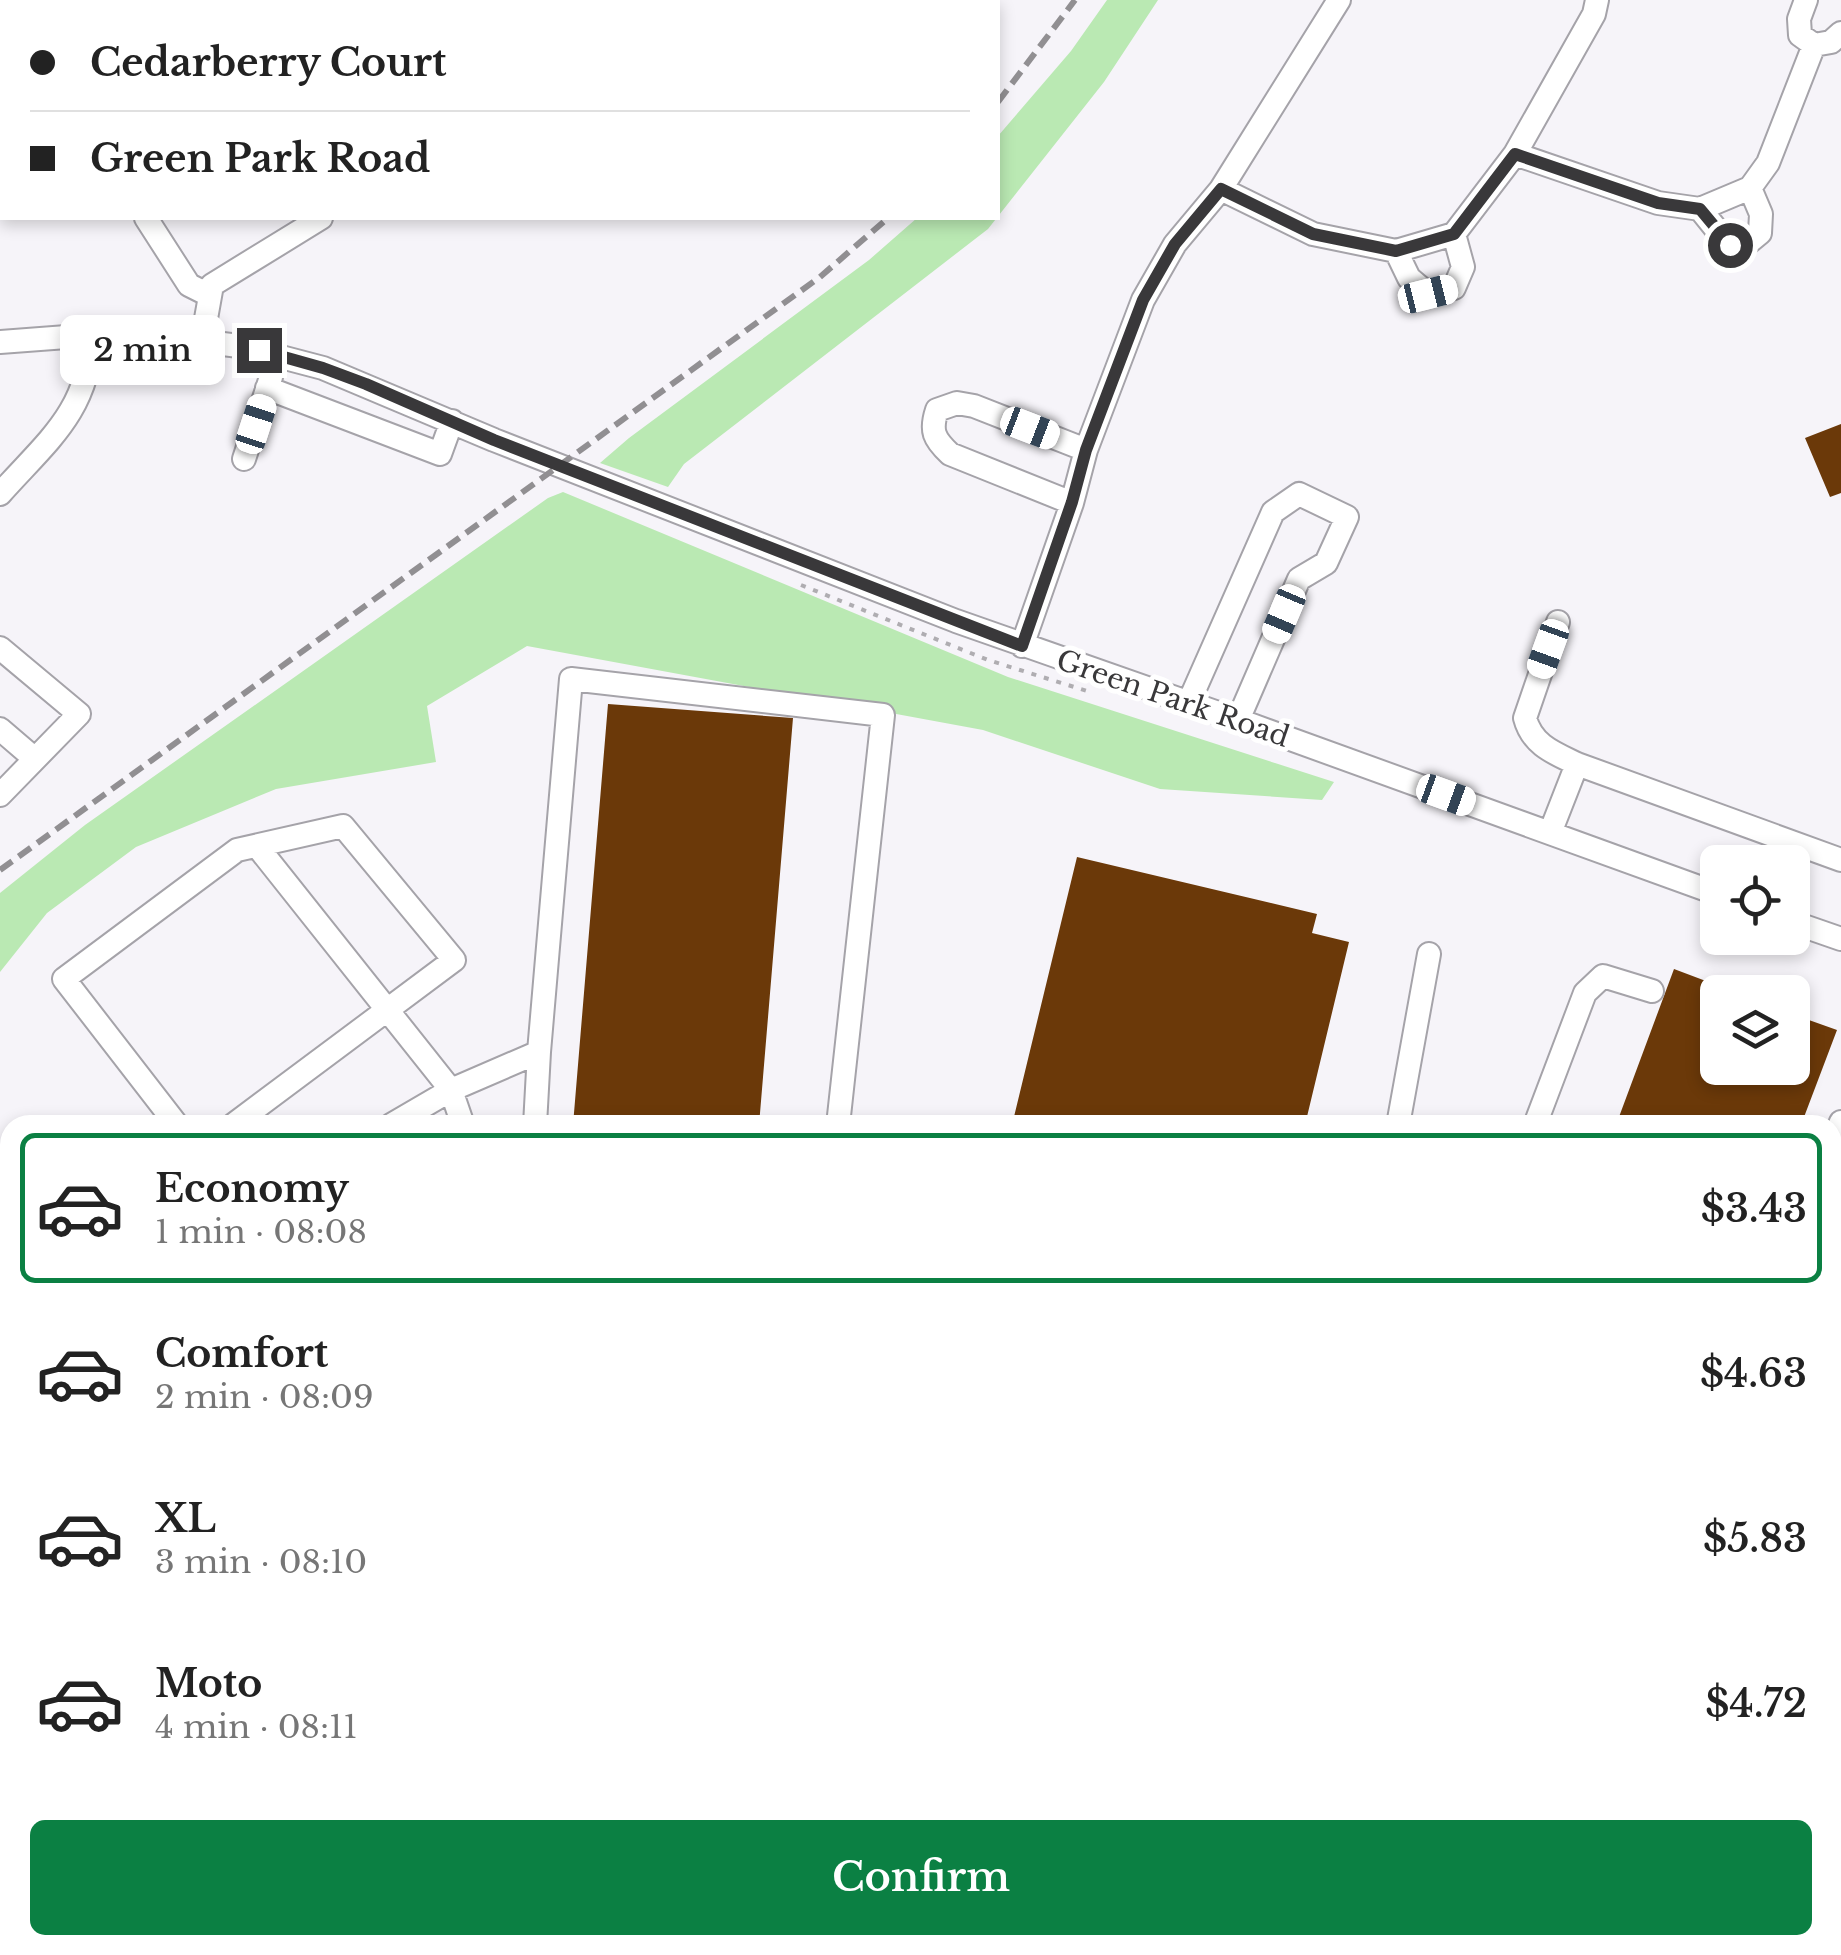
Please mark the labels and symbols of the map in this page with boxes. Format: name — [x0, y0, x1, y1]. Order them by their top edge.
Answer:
route start — [1708, 223, 1753, 268]
car — [1395, 272, 1461, 316]
callout: 2 min — [59, 315, 224, 385]
route end — [237, 328, 282, 373]
car — [232, 391, 280, 457]
car — [997, 403, 1063, 453]
car — [1258, 581, 1310, 647]
car — [1524, 616, 1572, 682]
street label: Green Park Road — [1052, 642, 1294, 755]
car — [1413, 771, 1479, 819]

